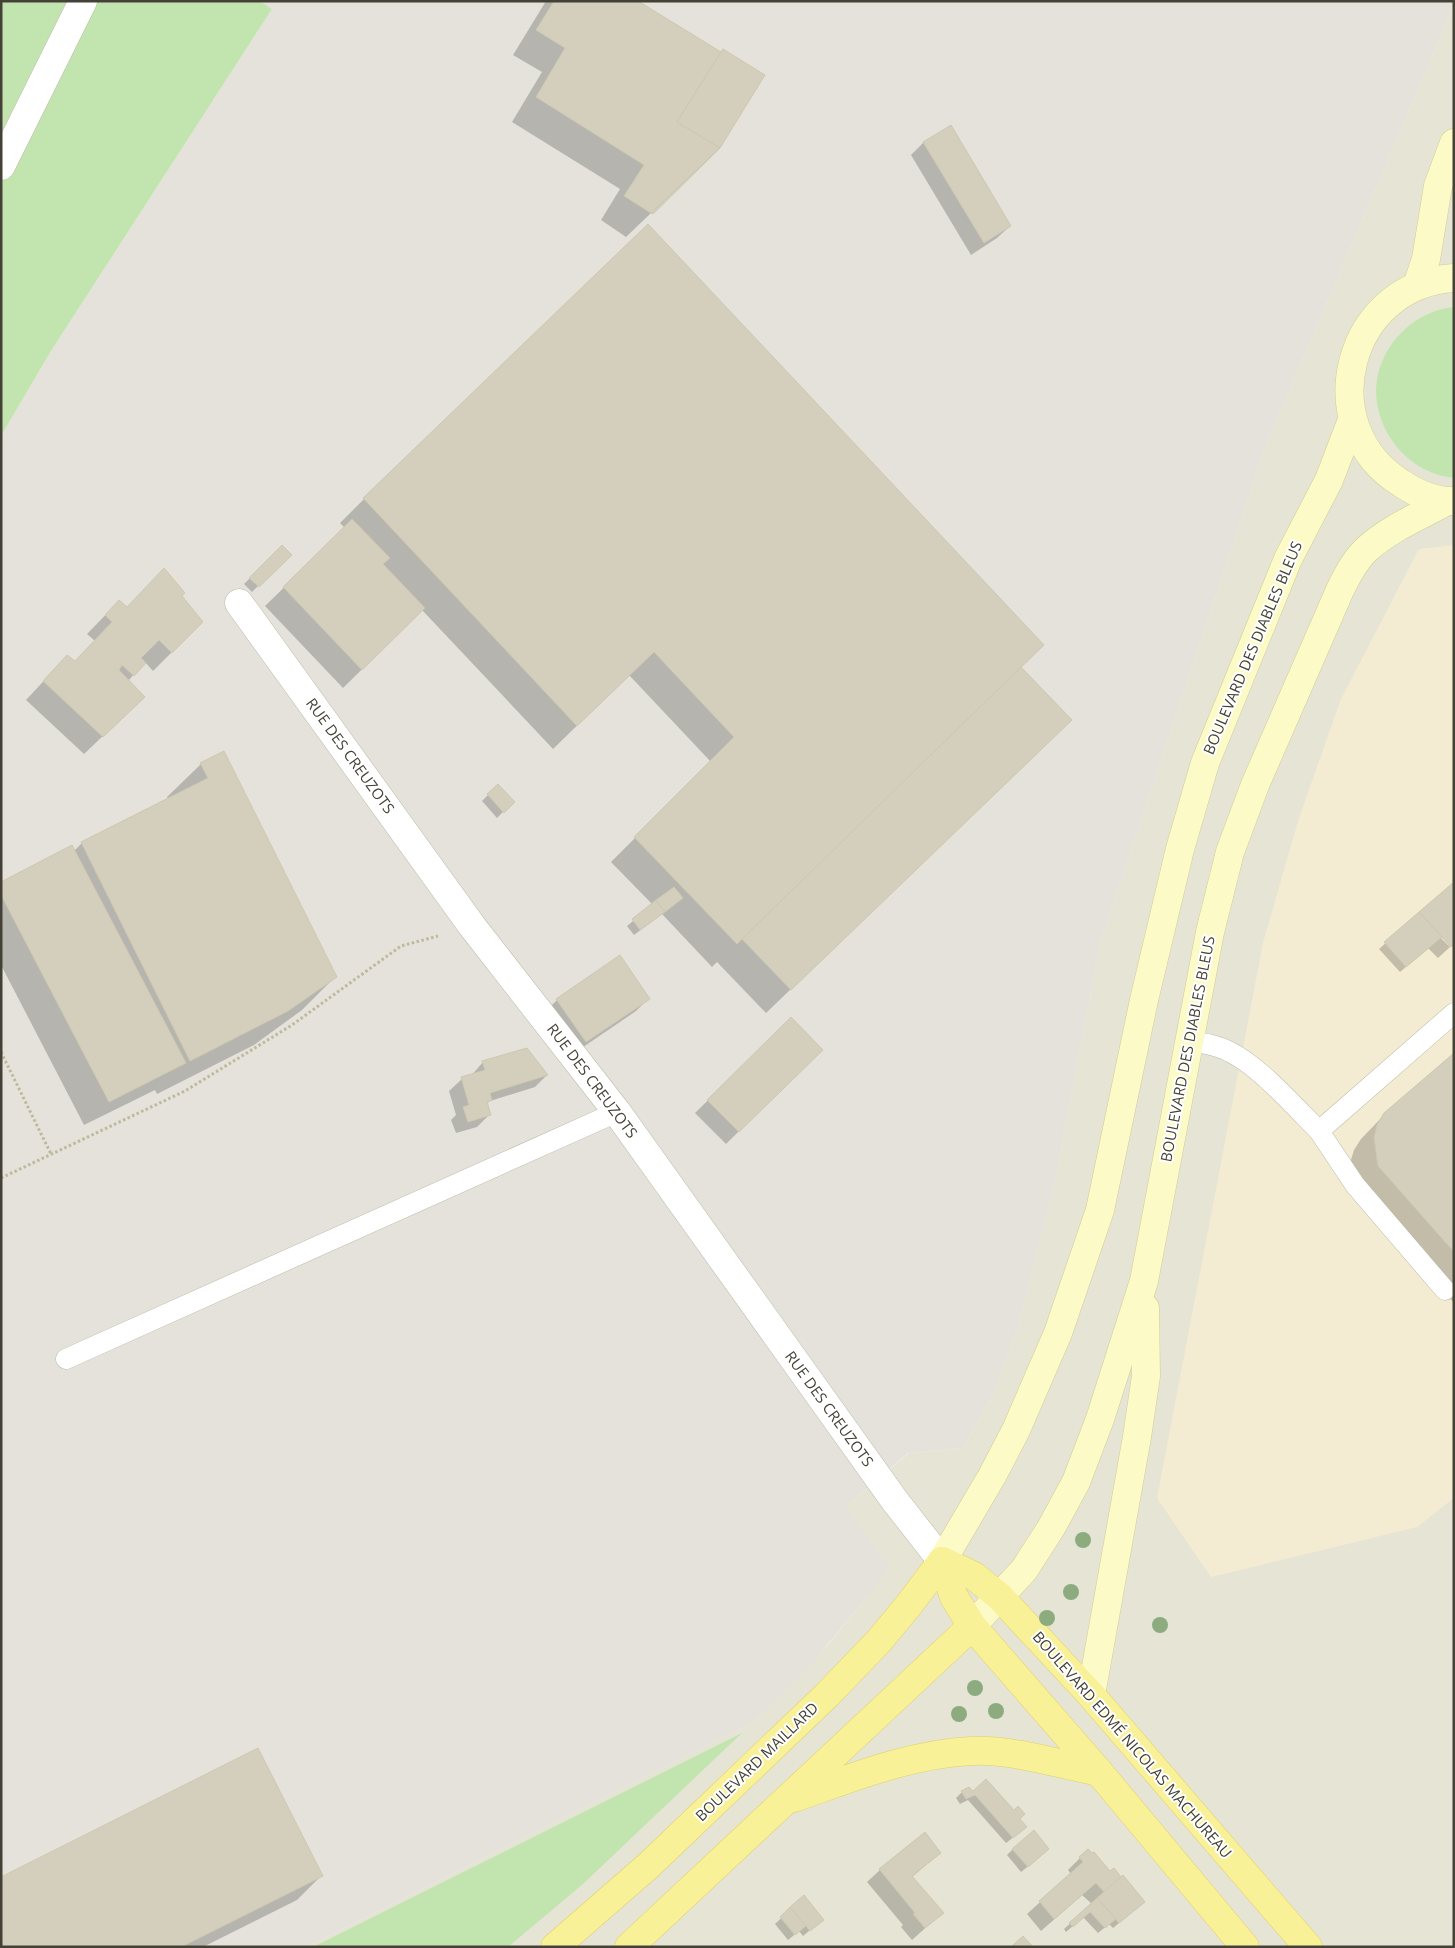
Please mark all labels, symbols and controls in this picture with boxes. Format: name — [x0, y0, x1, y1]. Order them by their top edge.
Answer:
street label: BOULEVARD DES DIABLES BLEUS — [1198, 538, 1306, 757]
street label: RUE DES CREUZOTS — [302, 694, 400, 817]
street label: BOULEVARD DES DIABLES BLEUS — [1155, 934, 1219, 1164]
street label: RUE DES CREUZOTS — [543, 1019, 642, 1142]
street label: RUE DES CREUZOTS — [781, 1347, 879, 1470]
street label: BOULEVARD EDMÉ NICOLAS MACHUREAU — [1029, 1627, 1237, 1862]
street label: BOULEVARD MAILLARD — [691, 1697, 822, 1825]

